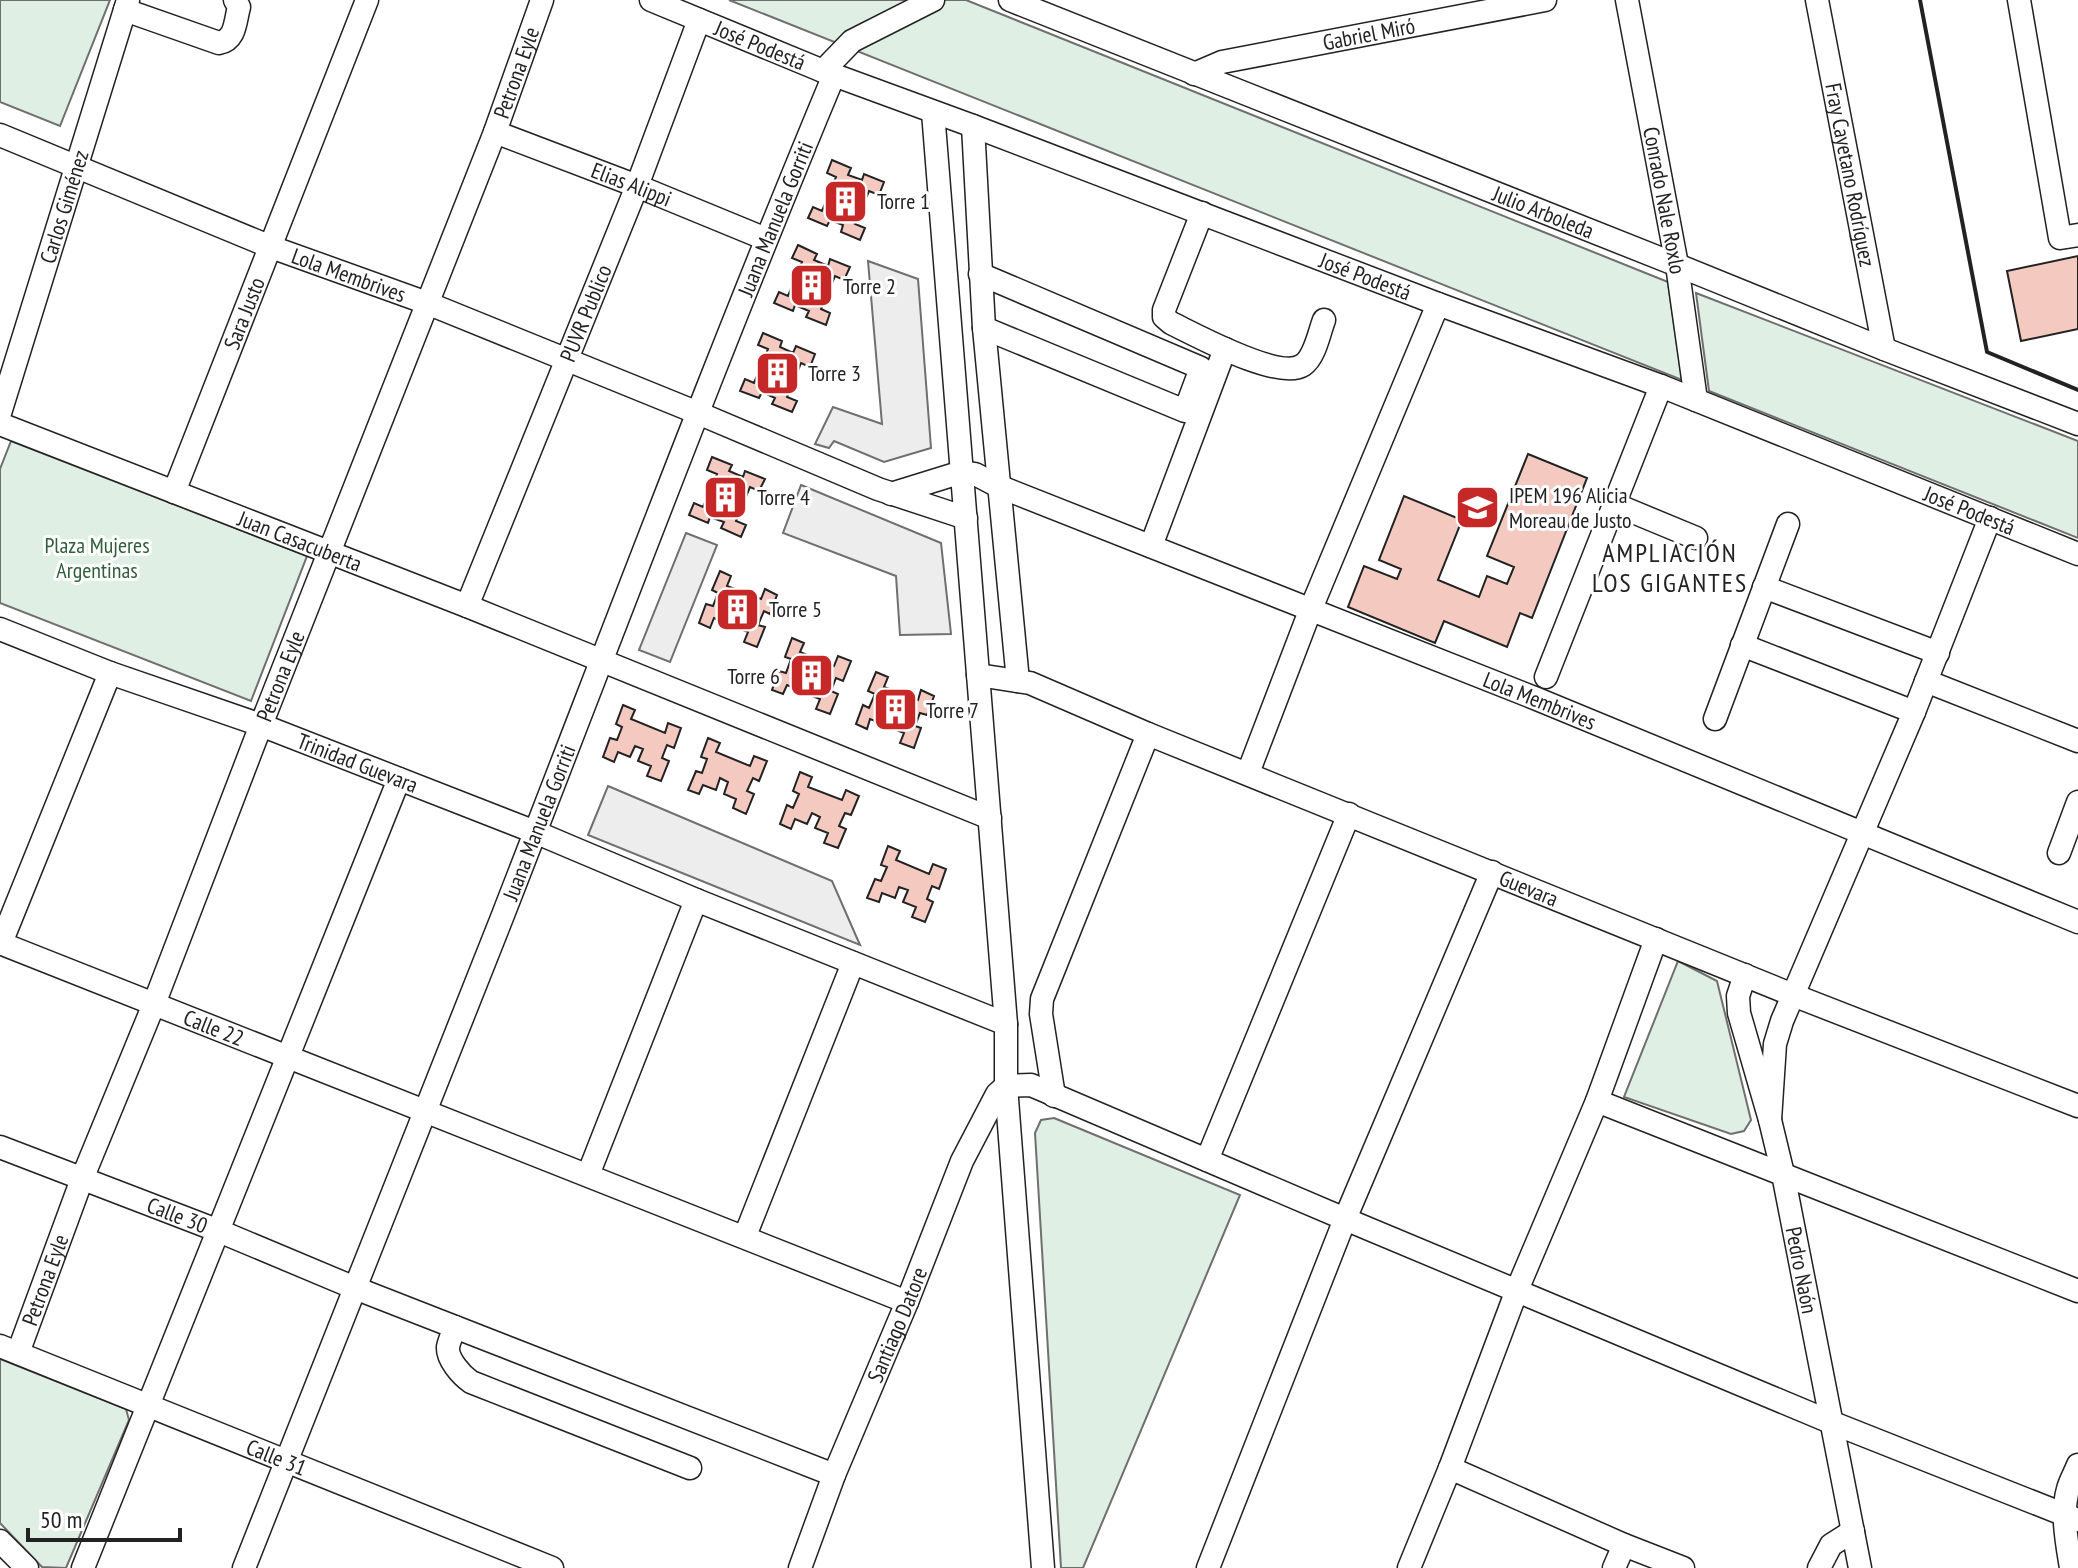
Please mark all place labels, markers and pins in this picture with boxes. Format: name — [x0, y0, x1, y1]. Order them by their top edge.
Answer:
building icon: Torre 1 — [822, 177, 870, 225]
place label: Torre 1 — [877, 187, 930, 215]
building icon: Torre 2 — [788, 262, 836, 310]
place label: Torre 2 — [843, 272, 896, 300]
building icon: Torre 3 — [753, 349, 801, 397]
place label: Torre 3 — [808, 359, 861, 387]
building icon: Torre 4 — [702, 473, 750, 521]
place label: IPEM 196 Alicia Moreau de Justo — [1509, 481, 1632, 534]
place label: Torre 4 — [757, 483, 810, 511]
school or university icon: IPEM 196 Alicia Moreau de Justo — [1454, 484, 1502, 532]
building icon: Torre 5 — [714, 585, 762, 633]
place label: Torre 5 — [769, 595, 822, 623]
building icon: Torre 6 — [787, 652, 835, 700]
place label: Torre 6 — [727, 662, 780, 690]
building icon: Torre 7 — [871, 686, 919, 734]
place label: Torre 7 — [926, 696, 979, 724]

